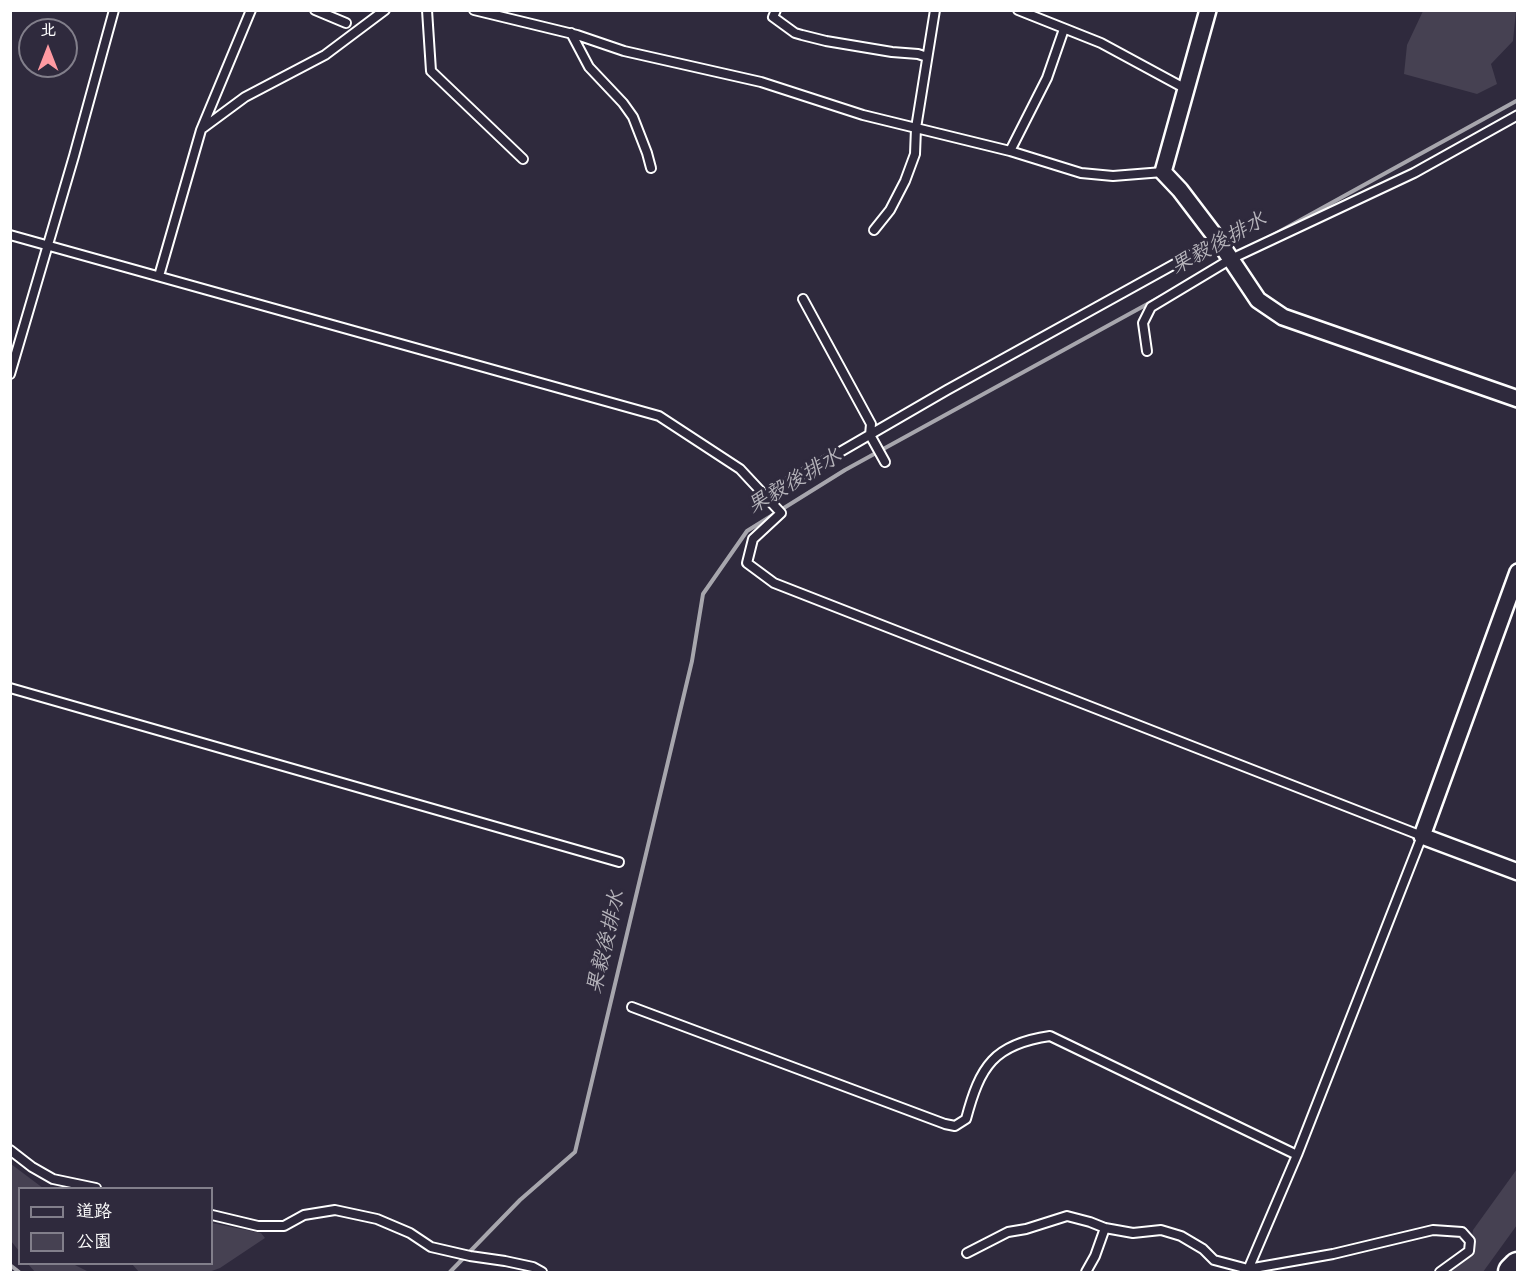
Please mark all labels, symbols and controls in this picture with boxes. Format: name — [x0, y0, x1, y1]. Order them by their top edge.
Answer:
north arrow — [18, 18, 78, 78]
text: 北 — [40, 20, 56, 43]
water label: 果毅後排水 — [1168, 210, 1272, 282]
water label: 果毅後排水 — [745, 446, 847, 522]
water label: 果毅後排水 — [585, 889, 633, 997]
legend — [18, 1187, 213, 1265]
text: 道路 — [76, 1201, 112, 1226]
text: 公園 — [76, 1231, 112, 1256]

